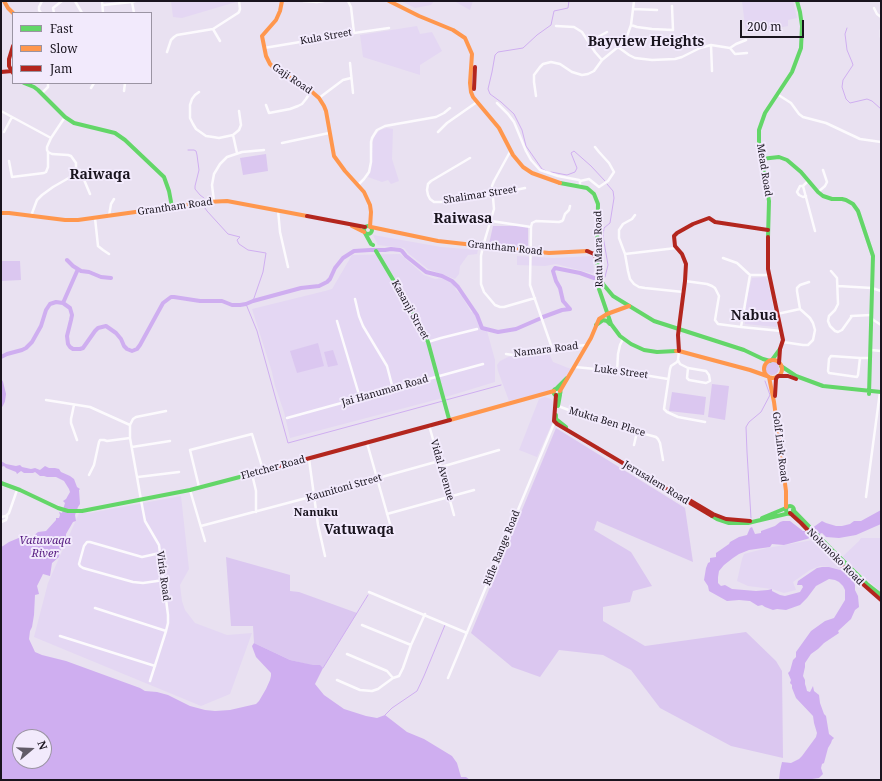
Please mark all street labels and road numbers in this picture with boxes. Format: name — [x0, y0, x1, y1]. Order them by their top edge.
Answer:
street label: Kula Street — [299, 27, 353, 47]
street label: Gaji Road — [270, 61, 314, 97]
street label: Mead Road — [754, 143, 774, 197]
street label: Shalimar Street — [443, 183, 517, 207]
street label: Grantham Road — [137, 196, 213, 218]
street label: Ratu Mara Road — [592, 211, 606, 287]
street label: Grantham Road — [467, 238, 543, 258]
street label: Kasanji Street — [389, 278, 431, 342]
street label: Namara Road — [513, 340, 579, 360]
street label: Luke Street — [593, 363, 649, 381]
street label: Jai Hanuman Road — [340, 373, 430, 409]
street label: Mukta Ben Place — [567, 405, 647, 439]
street label: Golf Link Road — [770, 411, 790, 483]
street label: Vidal Avenue — [428, 438, 456, 502]
street label: Fletcher Road — [240, 454, 306, 482]
street label: Jerusalem Road — [621, 459, 691, 507]
street label: Kaunitoni Street — [305, 471, 383, 505]
street label: Rifle Range Road — [481, 508, 523, 588]
street label: Nokonoko Road — [804, 526, 866, 588]
street label: Viria Road — [154, 550, 172, 602]

